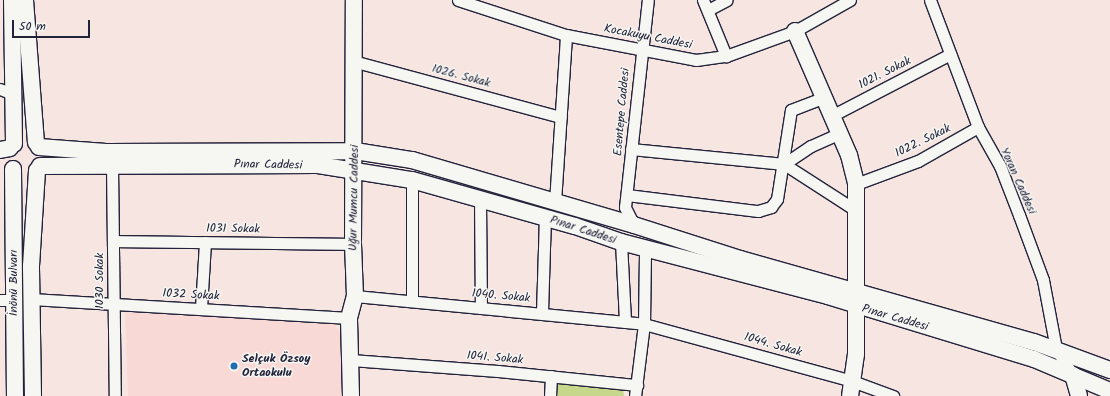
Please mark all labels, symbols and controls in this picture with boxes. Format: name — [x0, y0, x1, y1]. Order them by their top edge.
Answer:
scale bar — [14, 12, 92, 38]
text: 50 m — [19, 17, 46, 36]
street label: Kocakuyu Caddesi — [603, 21, 693, 53]
street label: 1021. Sokak — [856, 54, 914, 92]
street label: 1026. Sokak — [430, 61, 492, 91]
street label: Esentepe Caddesi — [611, 68, 633, 156]
street label: 1022. Sokak — [893, 121, 953, 161]
street label: Uğur Mumcu Caddesi — [346, 145, 362, 251]
street label: Yoran Caddesi — [997, 146, 1039, 216]
street label: Pınar Caddesi — [234, 157, 302, 173]
street label: Pınar Caddesi — [548, 213, 618, 247]
street label: 1031 Sokak — [206, 221, 260, 237]
street label: İnönü Bulvarı — [7, 250, 21, 316]
street label: 1030 Sokak — [93, 253, 107, 309]
street label: 1032 Sokak — [162, 286, 220, 304]
street label: 1040. Sokak — [471, 286, 531, 306]
street label: Pınar Caddesi — [860, 302, 930, 334]
street label: 1044. Sokak — [742, 330, 804, 360]
street label: 1041. Sokak — [466, 348, 524, 368]
place label: Selçuk Özsoy Ortaokulu — [242, 352, 310, 380]
marker: Selçuk Özsoy Ortaokulu — [229, 361, 239, 371]

